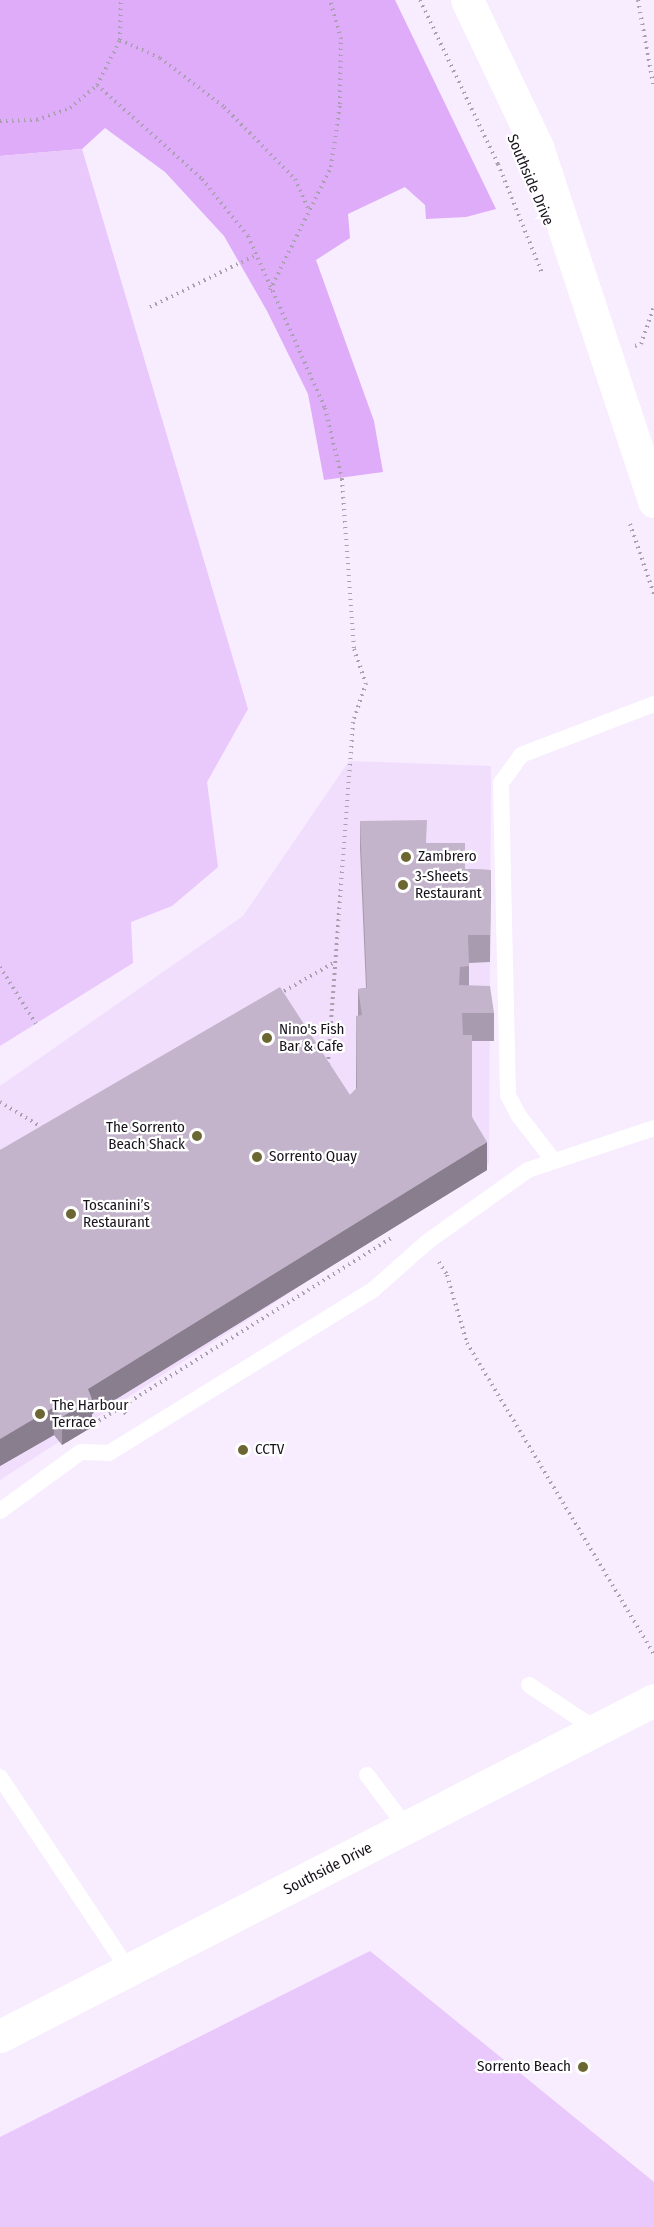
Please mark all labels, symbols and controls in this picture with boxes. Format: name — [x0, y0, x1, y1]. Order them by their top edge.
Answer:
street label: Southside Drive — [503, 132, 557, 228]
place label: Zambrero — [418, 848, 477, 866]
marker: Zambrero — [399, 850, 413, 864]
place label: 3-Sheets Restaurant — [415, 867, 482, 902]
marker: 3-Sheets Restaurant — [396, 878, 410, 892]
place label: Nino's Fish Bar & Cafe — [279, 1020, 345, 1055]
marker: Nino's Fish Bar & Cafe — [260, 1031, 274, 1045]
place label: The Sorrento Beach Shack — [106, 1118, 185, 1153]
marker: The Sorrento Beach Shack — [190, 1129, 204, 1143]
place label: Sorrento Quay — [269, 1148, 357, 1166]
marker: Sorrento Quay — [250, 1150, 264, 1164]
place label: Toscanini’s Restaurant — [83, 1196, 150, 1231]
marker: Toscanini’s Restaurant — [64, 1207, 78, 1221]
place label: The Harbour Terrace — [52, 1396, 128, 1431]
marker: The Harbour Terrace — [33, 1407, 47, 1421]
place label: CCTV — [255, 1441, 284, 1459]
marker: CCTV — [236, 1443, 250, 1457]
street label: Southside Drive — [281, 1839, 375, 1899]
place label: Sorrento Beach — [477, 2058, 571, 2076]
marker: Sorrento Beach — [576, 2060, 590, 2074]

